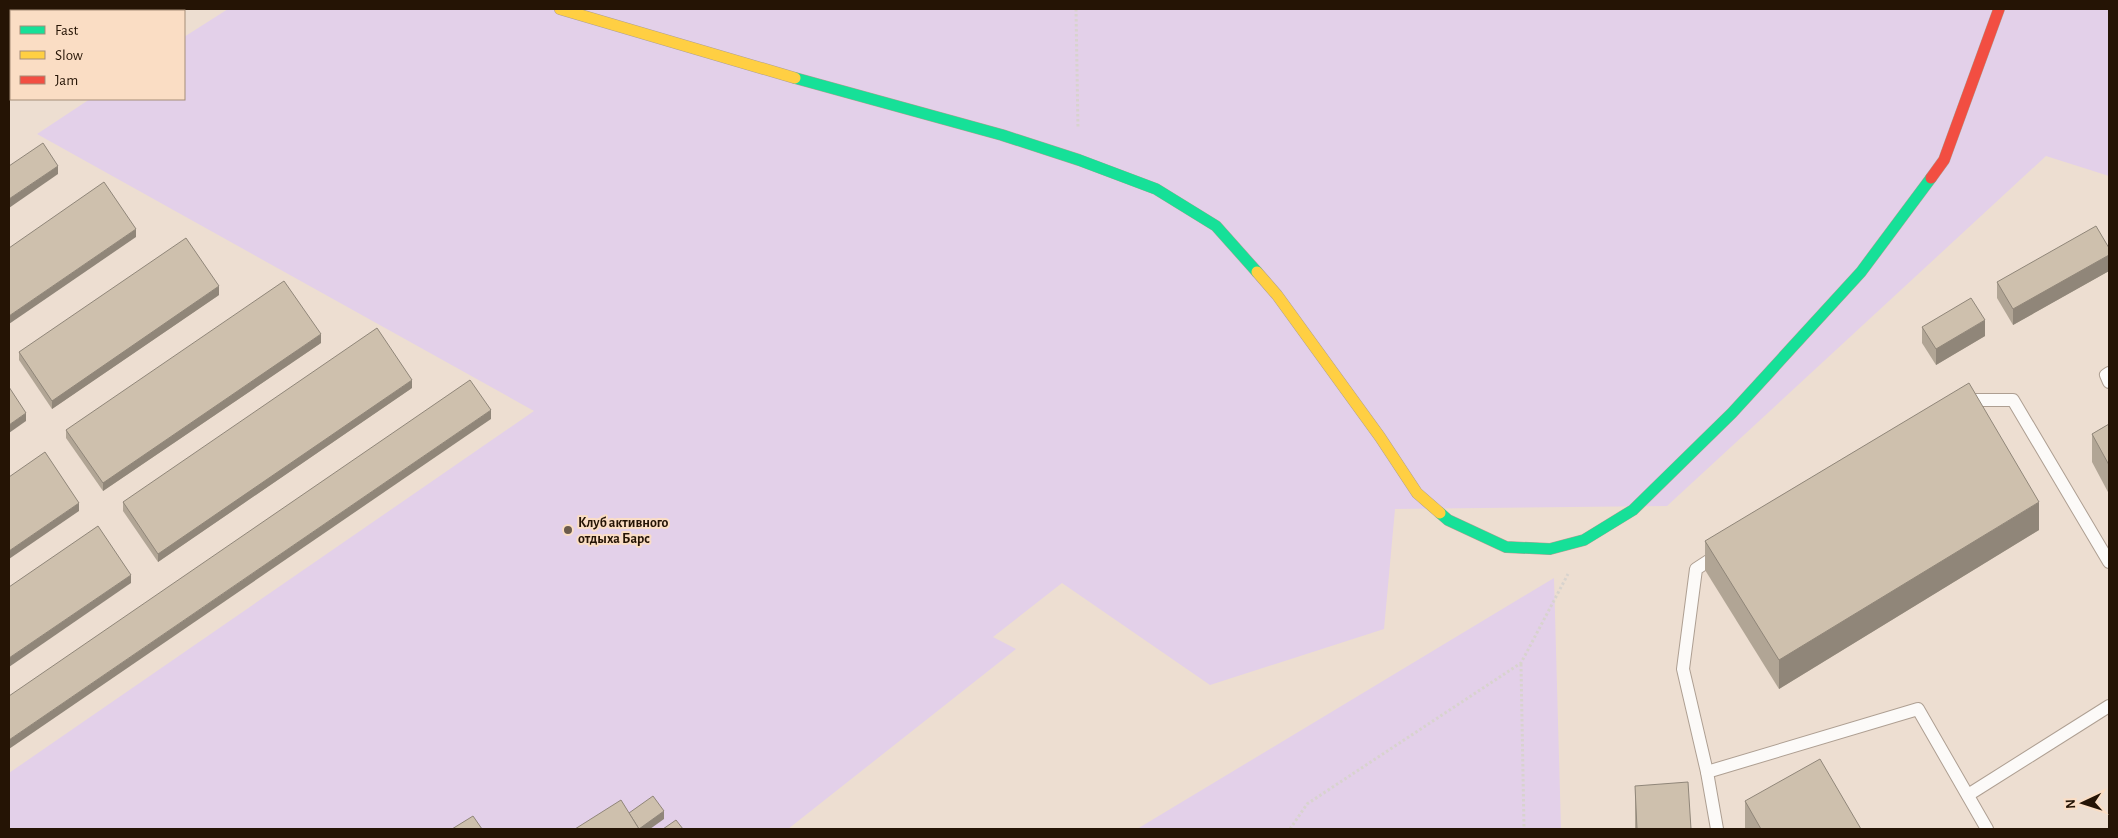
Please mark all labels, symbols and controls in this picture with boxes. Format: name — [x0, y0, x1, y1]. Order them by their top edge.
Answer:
legend — [10, 10, 185, 100]
text: Fast — [55, 23, 79, 38]
text: Slow — [55, 48, 83, 63]
text: Jam — [55, 73, 78, 88]
place label: Клуб активного отдыха Барс — [578, 516, 669, 546]
marker: Клуб активного отдыха Барс — [562, 524, 574, 536]
north arrow — [2058, 778, 2108, 828]
text: N — [2064, 798, 2078, 809]

